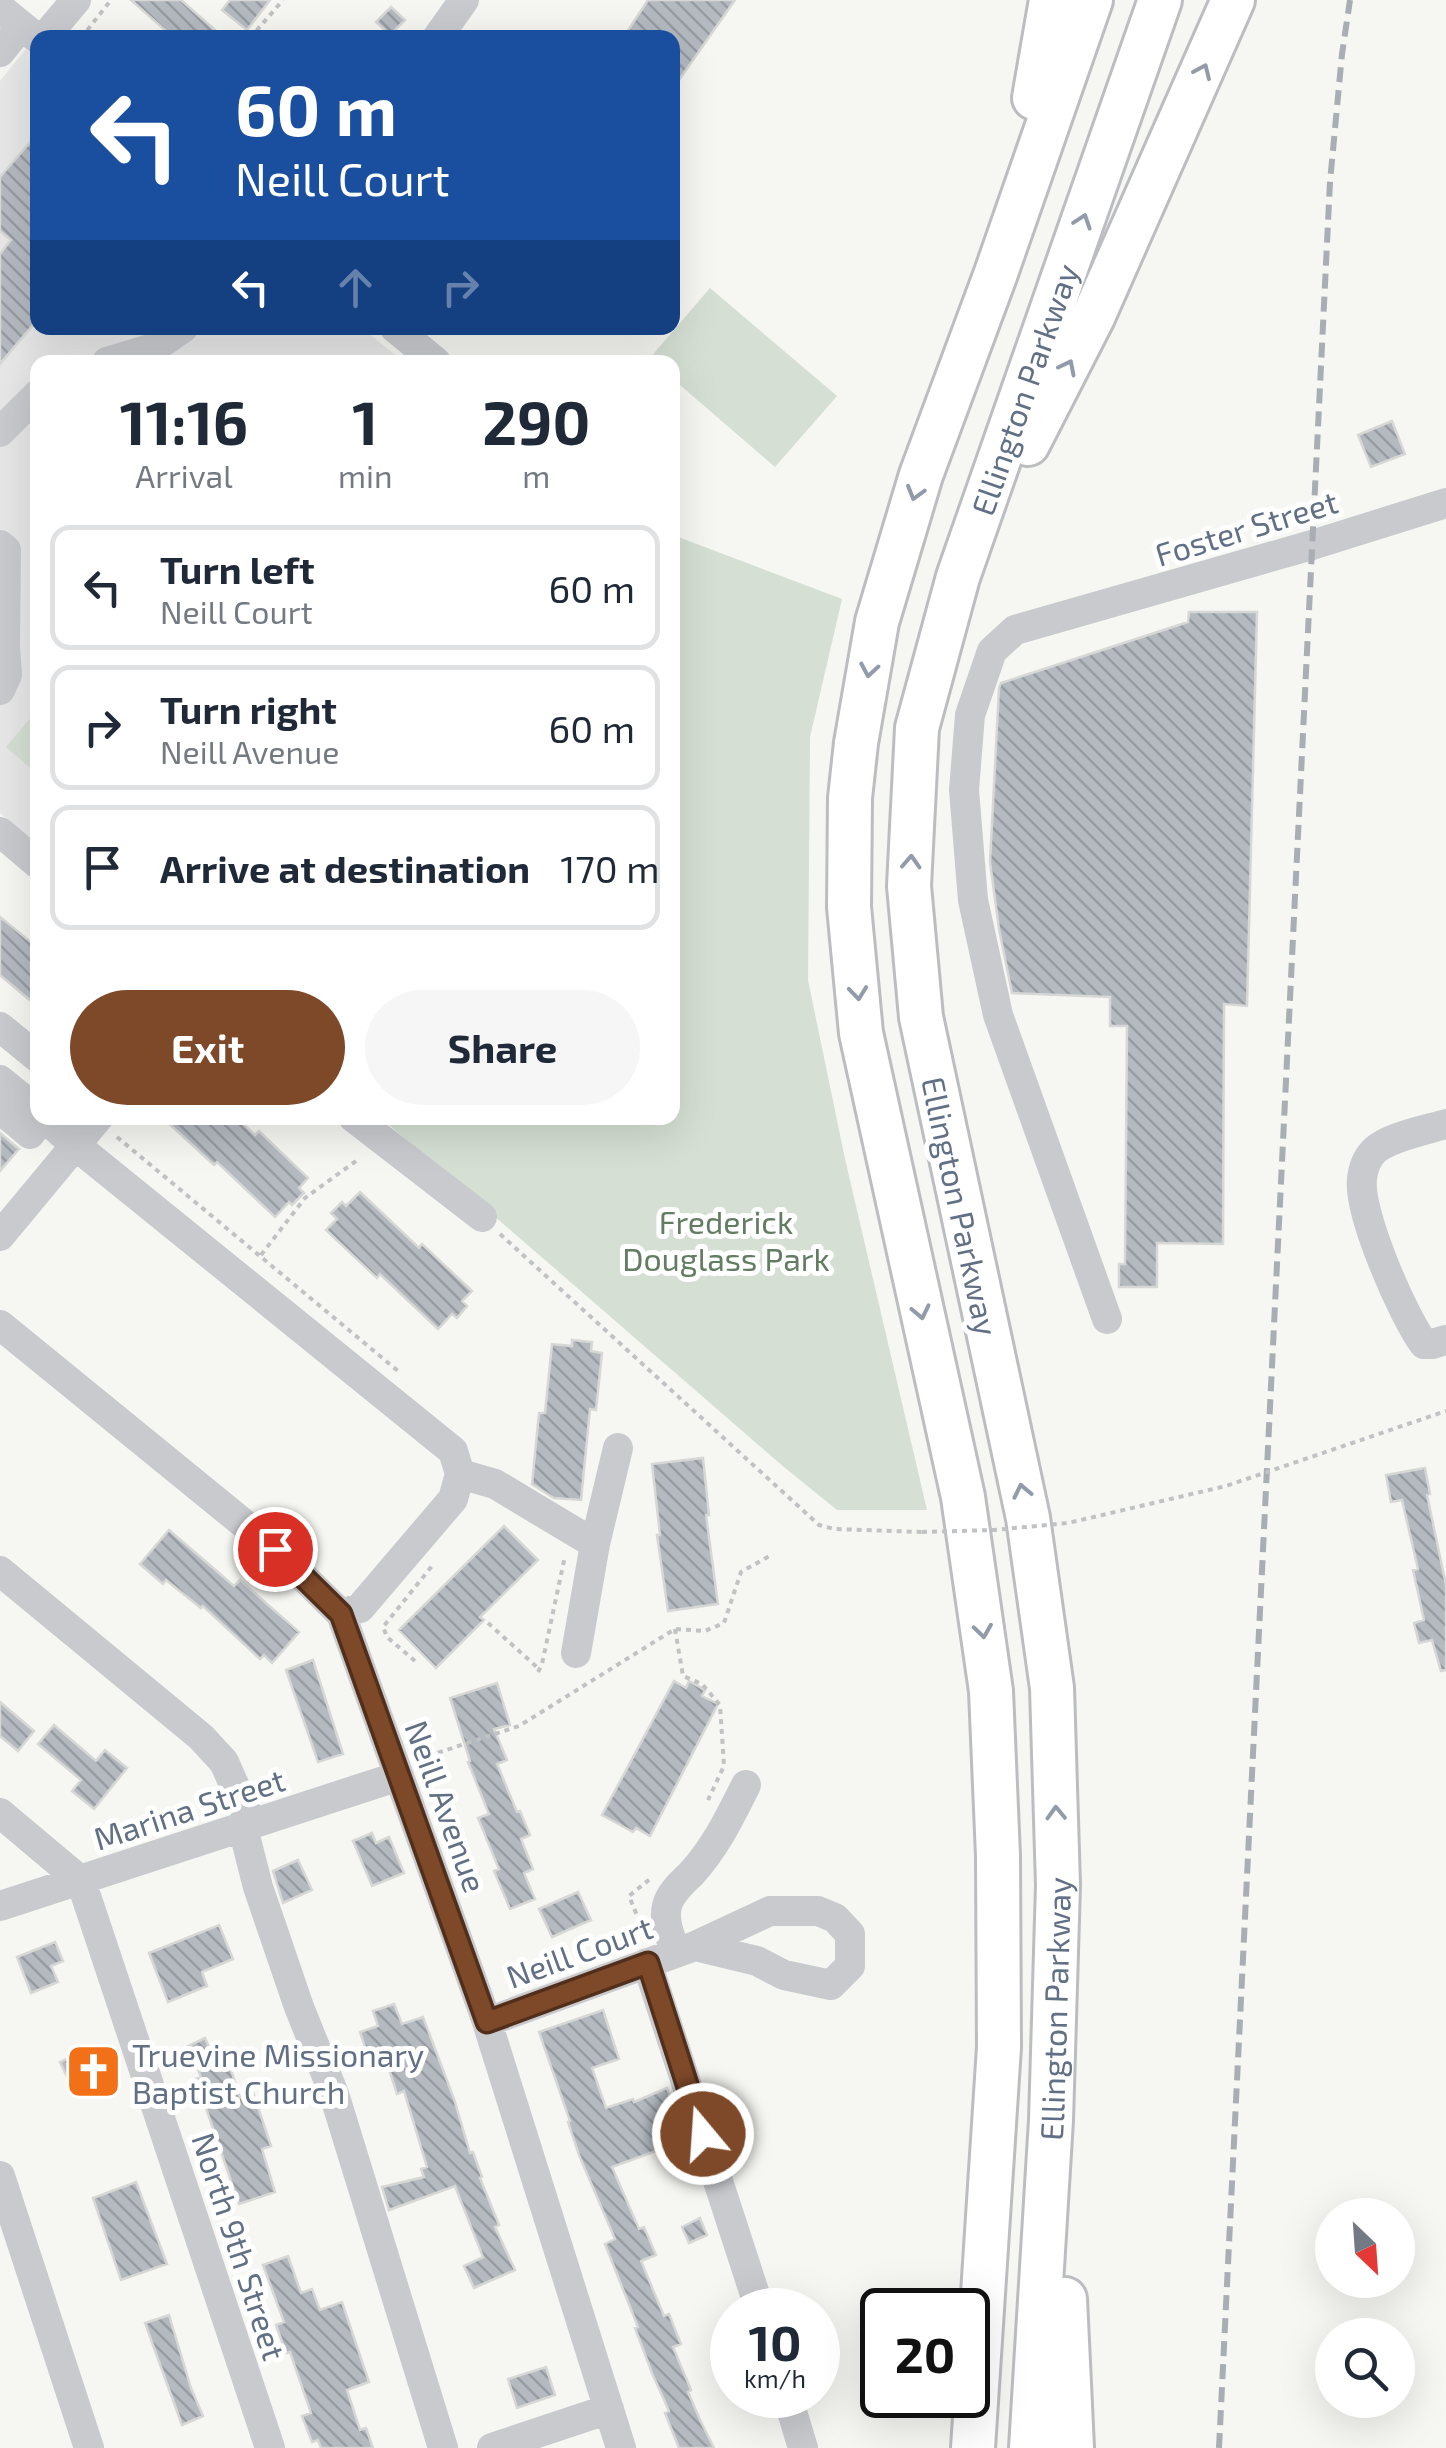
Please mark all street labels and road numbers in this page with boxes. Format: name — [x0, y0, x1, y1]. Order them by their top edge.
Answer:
street label: Ellington Parkway — [962, 258, 1085, 520]
street label: Foster Street — [1150, 481, 1342, 573]
street label: Ellington Parkway — [915, 1073, 1007, 1339]
street label: Neill Avenue — [398, 1715, 496, 1897]
street label: Marina Street — [89, 1759, 289, 1857]
street label: Ellington Parkway — [1031, 1876, 1077, 2142]
street label: Neill Court — [501, 1907, 657, 1995]
street label: North 9th Street — [185, 2128, 295, 2364]

